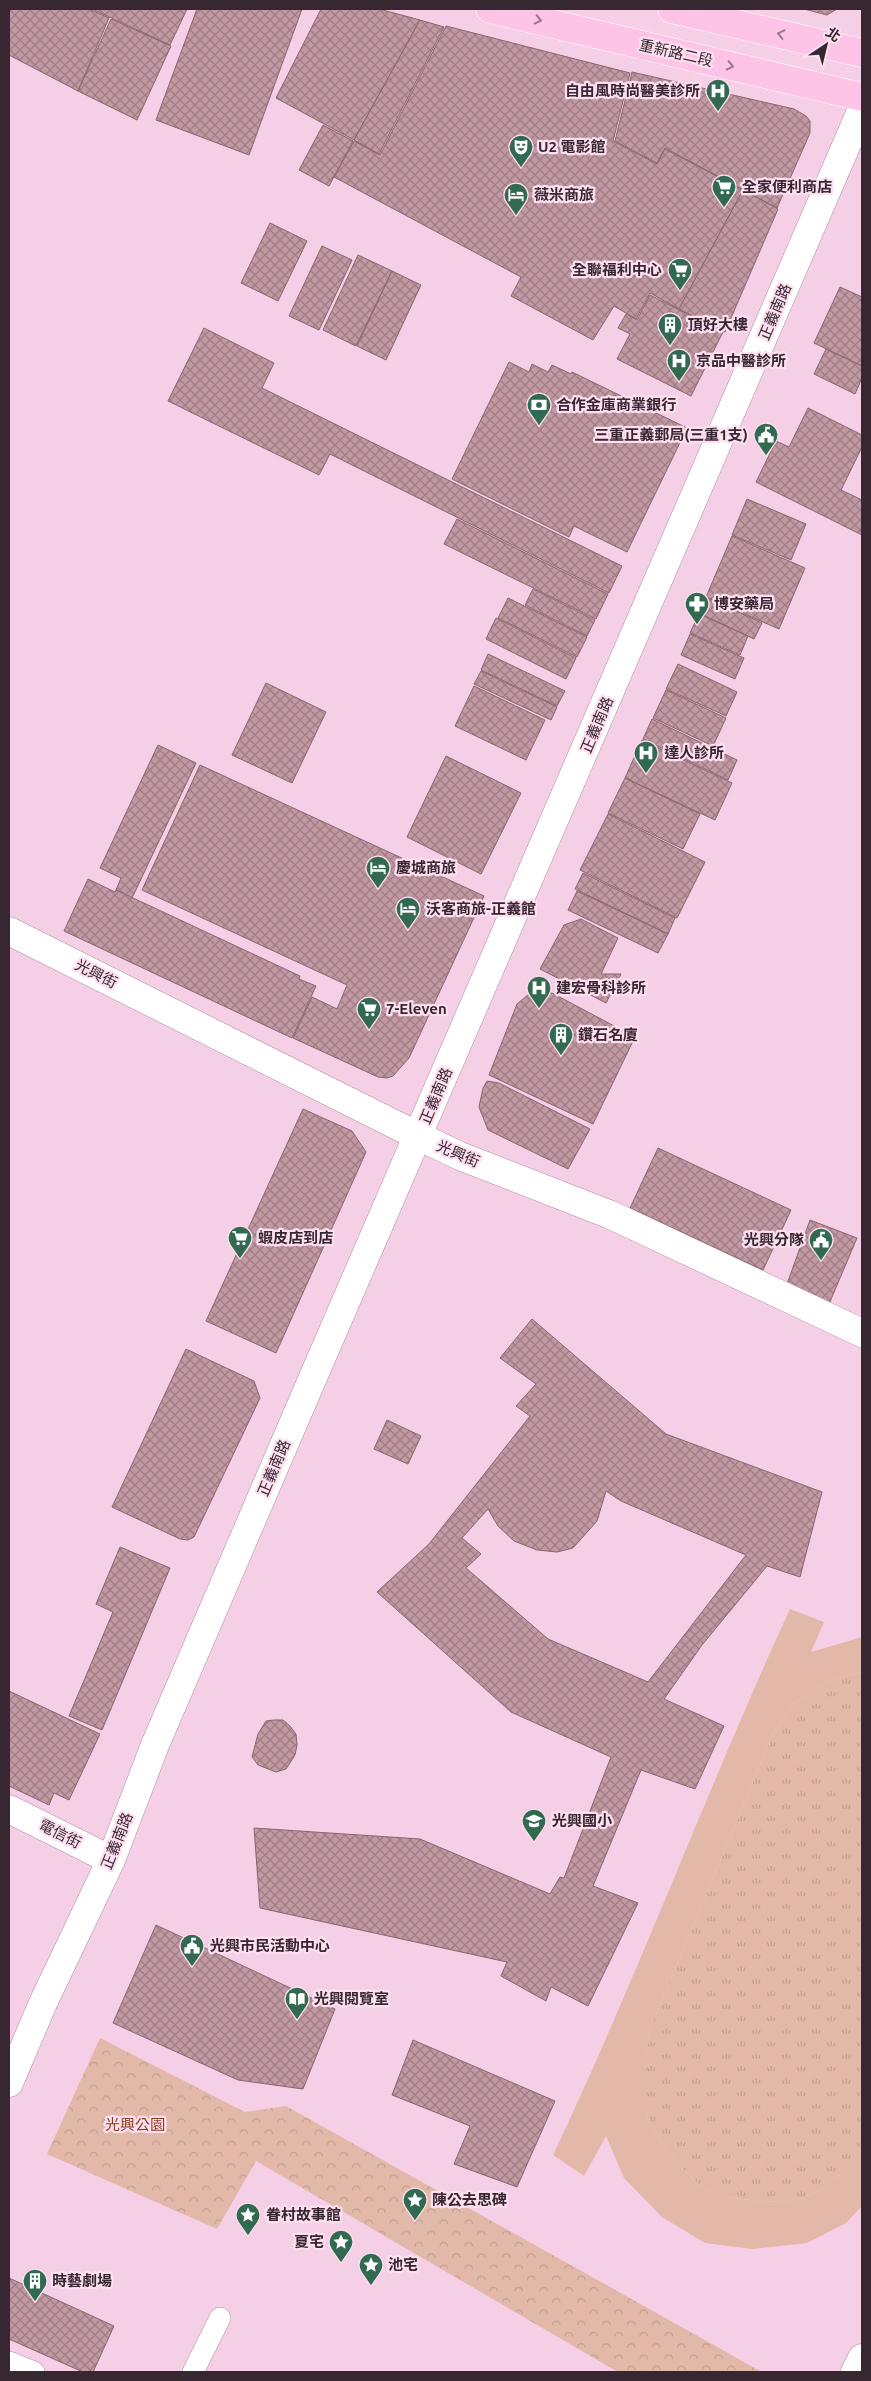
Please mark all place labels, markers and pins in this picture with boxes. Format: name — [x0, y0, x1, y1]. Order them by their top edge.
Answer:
hospital icon: 自由風時尚醫美診所 — [705, 78, 731, 112]
place label: 自由風時尚醫美診所 — [565, 82, 700, 99]
theatre icon: U2 電影館 — [508, 134, 534, 168]
place label: U2 電影館 — [538, 138, 606, 155]
supermarket icon: 全家便利商店 — [711, 174, 737, 208]
place label: 全家便利商店 — [742, 178, 832, 195]
hotel icon: 薇米商旅 — [503, 182, 529, 216]
place label: 薇米商旅 — [534, 186, 594, 203]
supermarket icon: 全聯福利中心 — [667, 257, 693, 291]
place label: 全聯福利中心 — [572, 261, 662, 278]
building icon: 頂好大樓 — [657, 312, 683, 346]
place label: 頂好大樓 — [688, 316, 748, 333]
hospital icon: 京品中醫診所 — [666, 348, 692, 382]
place label: 京品中醫診所 — [696, 352, 786, 369]
bank icon: 合作金庫商業銀行 — [526, 392, 552, 426]
place label: 合作金庫商業銀行 — [556, 396, 676, 413]
public building icon: 三重正義郵局(三重1支) — [753, 422, 779, 456]
place label: 三重正義郵局(三重1支) — [594, 426, 748, 443]
pharmacy icon: 博安藥局 — [684, 591, 710, 625]
place label: 博安藥局 — [714, 595, 774, 612]
hospital icon: 達人診所 — [633, 740, 659, 774]
place label: 達人診所 — [664, 744, 724, 761]
hotel icon: 慶城商旅 — [365, 855, 391, 889]
place label: 慶城商旅 — [396, 859, 456, 876]
hotel icon: 沃客商旅-正義館 — [395, 896, 421, 930]
place label: 沃客商旅-正義館 — [426, 900, 536, 917]
hospital icon: 建宏骨科診所 — [526, 975, 552, 1009]
place label: 建宏骨科診所 — [556, 979, 646, 996]
supermarket icon: 7-Eleven — [356, 996, 382, 1030]
place label: 7-Eleven — [386, 1000, 447, 1017]
building icon: 鑽石名廈 — [548, 1022, 574, 1056]
place label: 鑽石名廈 — [578, 1026, 638, 1043]
supermarket icon: 蝦皮店到店 — [227, 1225, 253, 1259]
public building icon: 光興分隊 — [808, 1227, 834, 1261]
place label: 蝦皮店到店 — [258, 1229, 333, 1246]
place label: 光興分隊 — [744, 1231, 804, 1248]
school or university icon: 光興國小 — [521, 1808, 547, 1842]
place label: 光興國小 — [552, 1812, 613, 1829]
public building icon: 光興市民活動中心 — [179, 1933, 205, 1967]
place label: 光興市民活動中心 — [210, 1937, 330, 1954]
library icon: 光興閱覽室 — [284, 1986, 310, 2020]
place label: 光興閱覽室 — [314, 1990, 389, 2007]
place icon: 陳公去思碑 — [402, 2187, 428, 2221]
place label: 陳公去思碑 — [432, 2191, 507, 2208]
place icon: 眷村故事館 — [235, 2202, 261, 2236]
place label: 眷村故事館 — [266, 2206, 341, 2223]
place icon: 夏宅 — [328, 2229, 354, 2263]
place label: 夏宅 — [294, 2233, 324, 2250]
place icon: 池宅 — [358, 2252, 384, 2286]
place label: 池宅 — [388, 2256, 418, 2273]
building icon: 時藝劇場 — [22, 2268, 48, 2302]
place label: 時藝劇場 — [52, 2272, 112, 2289]

